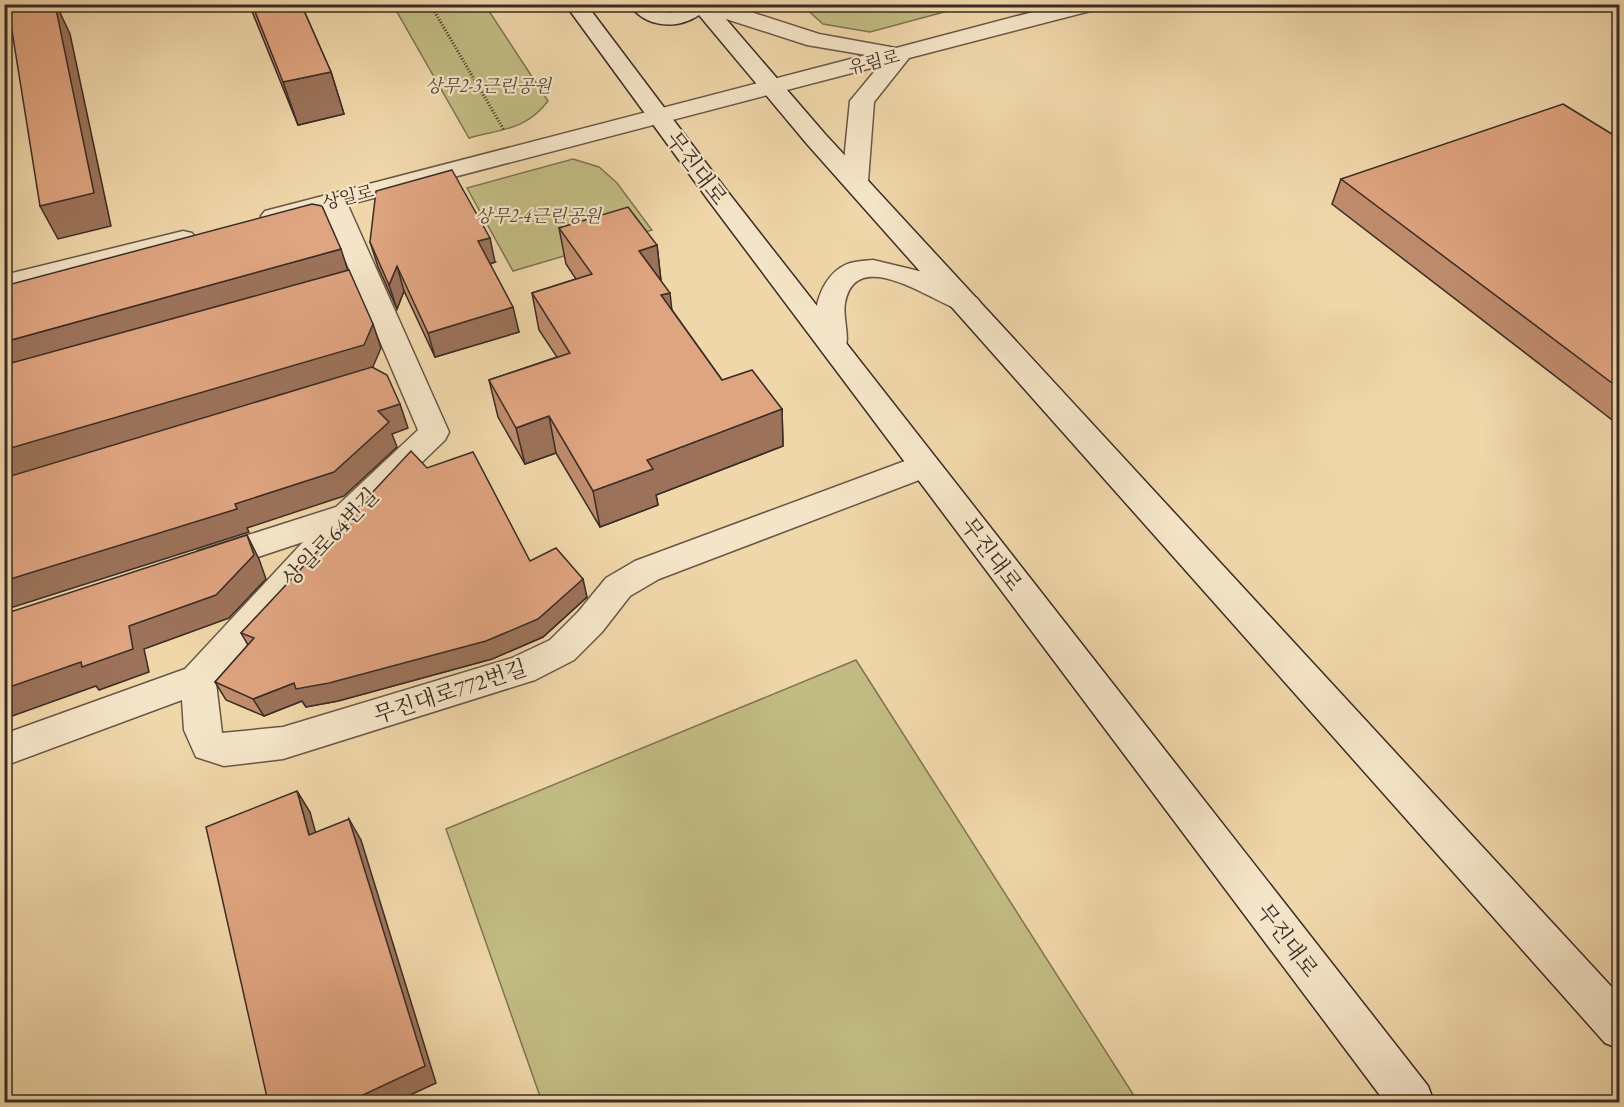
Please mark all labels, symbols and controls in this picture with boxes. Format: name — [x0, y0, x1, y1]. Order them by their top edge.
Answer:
street label: 유림로 — [846, 44, 902, 79]
park label: 상무2-3근린공원 — [425, 74, 553, 97]
street label: 무진대로 — [659, 126, 734, 211]
street label: 상일로 — [320, 179, 376, 214]
park label: 상무2-4근린공원 — [475, 204, 603, 227]
street label: 상일로64번길 — [276, 481, 385, 593]
street label: 무진대로 — [954, 512, 1029, 597]
street label: 무진대로772번길 — [370, 653, 530, 730]
street label: 무진대로 — [1250, 898, 1325, 983]

